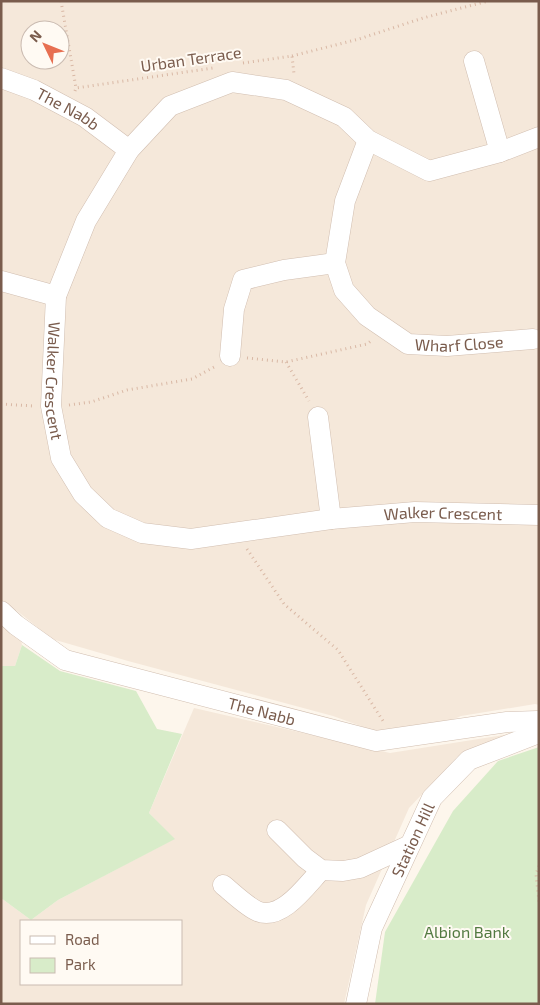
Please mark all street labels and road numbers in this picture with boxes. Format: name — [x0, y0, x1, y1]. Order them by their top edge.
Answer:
street label: Urban Terrace — [139, 42, 243, 75]
street label: The Nabb — [34, 83, 104, 134]
street label: Walker Crescent — [42, 321, 67, 441]
street label: Wharf Close — [414, 331, 504, 355]
street label: Walker Crescent — [383, 502, 502, 524]
street label: The Nabb — [226, 693, 298, 729]
street label: Station Hill — [387, 799, 438, 880]

